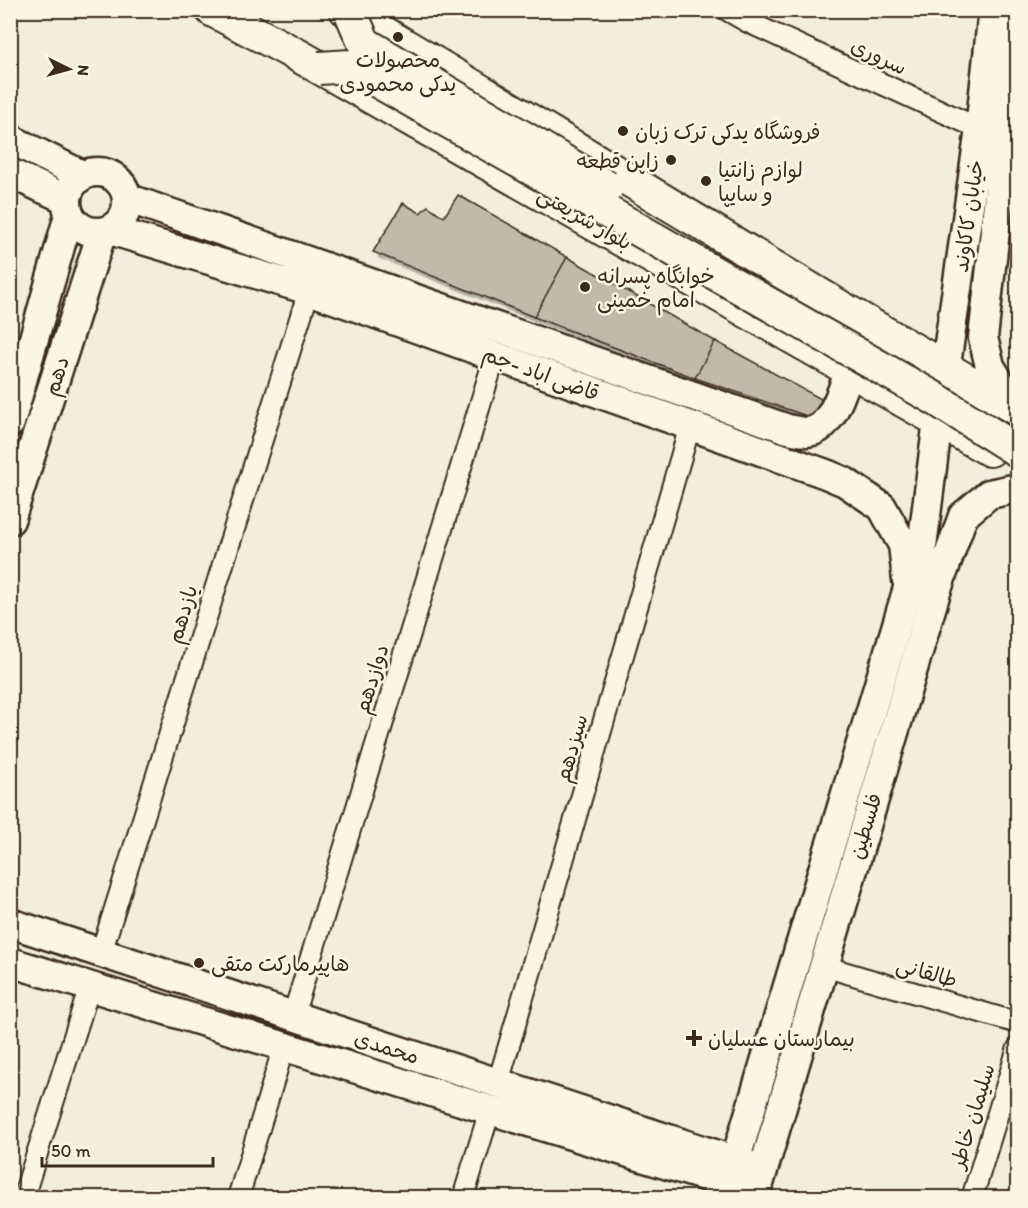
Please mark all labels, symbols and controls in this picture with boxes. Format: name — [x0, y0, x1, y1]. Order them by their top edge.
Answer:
marker: محصولات یدکی محمودی — [391, 30, 405, 44]
street label: سروری — [847, 32, 911, 80]
north arrow — [39, 39, 99, 99]
place label: محصولات یدکی محمودی — [340, 47, 456, 98]
text: N — [74, 64, 93, 76]
place label: فروشگاه یدکی ترک زبان — [635, 119, 821, 146]
marker: فروشگاه یدکی ترک زبان — [616, 124, 630, 138]
place label: زاپن قطعه — [576, 148, 659, 174]
marker: زاپن قطعه — [664, 153, 678, 167]
place label: لوازم زانتیا و سایپا — [718, 157, 803, 207]
street label: خیابان کاکاوند — [948, 158, 989, 274]
marker: لوازم زانتیا و سایپا — [699, 174, 713, 188]
street label: بلوار شریعتی — [532, 181, 637, 257]
place label: خوابگاه پسرانه امام خمینی — [597, 263, 715, 316]
marker: خوابگاه پسرانه امام خمینی — [578, 280, 592, 294]
street label: قاضی اباد -جم — [478, 340, 603, 409]
street label: دهم — [38, 353, 78, 400]
street label: یازدهم — [161, 582, 206, 647]
street label: دوازدهم — [349, 641, 397, 718]
street label: سیزدهم — [549, 711, 596, 786]
street label: فلسطین — [843, 790, 887, 862]
place label: هاپیرمارکت متقی — [211, 951, 349, 978]
street label: طالقانی — [893, 951, 960, 995]
marker: هاپیرمارکت متقی — [192, 956, 206, 970]
street label: محمدی — [351, 1025, 423, 1069]
place label: بیمارستان عسلیان — [708, 1026, 855, 1052]
marker: بیمارستان عسلیان — [685, 1029, 703, 1047]
street label: سلیمان خاطر — [944, 1061, 1000, 1173]
scale bar — [42, 1130, 213, 1168]
text: 50 m — [51, 1140, 91, 1162]

